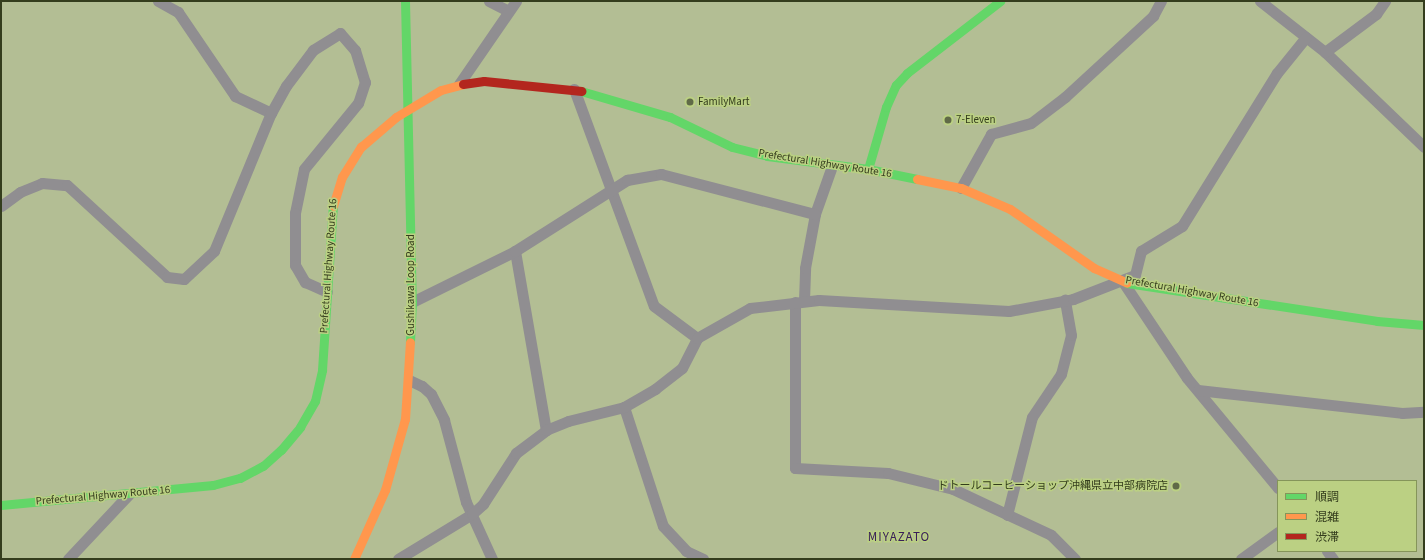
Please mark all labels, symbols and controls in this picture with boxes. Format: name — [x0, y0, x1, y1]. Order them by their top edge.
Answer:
place label: FamilyMart — [698, 95, 749, 109]
marker: FamilyMart — [685, 97, 695, 107]
place label: 7-Eleven — [956, 113, 996, 127]
marker: 7-Eleven — [943, 115, 953, 125]
street label: Prefectural Highway Route 16 — [757, 147, 893, 181]
street label: Prefectural Highway Route 16 — [318, 198, 340, 334]
street label: Gushikawa Loop Road — [404, 234, 418, 336]
street label: Prefectural Highway Route 16 — [1124, 274, 1260, 310]
place label: ドトールコーヒーショップ沖縄県立中部病院店 — [937, 479, 1168, 493]
legend — [1277, 480, 1417, 552]
marker: ドトールコーヒーショップ沖縄県立中部病院店 — [1171, 481, 1181, 491]
street label: Prefectural Highway Route 16 — [35, 484, 171, 508]
text: 順調 — [1315, 489, 1339, 506]
text: 混雑 — [1315, 509, 1339, 526]
district label: MIYAZATO — [868, 529, 930, 545]
text: 渋滞 — [1315, 529, 1339, 546]

